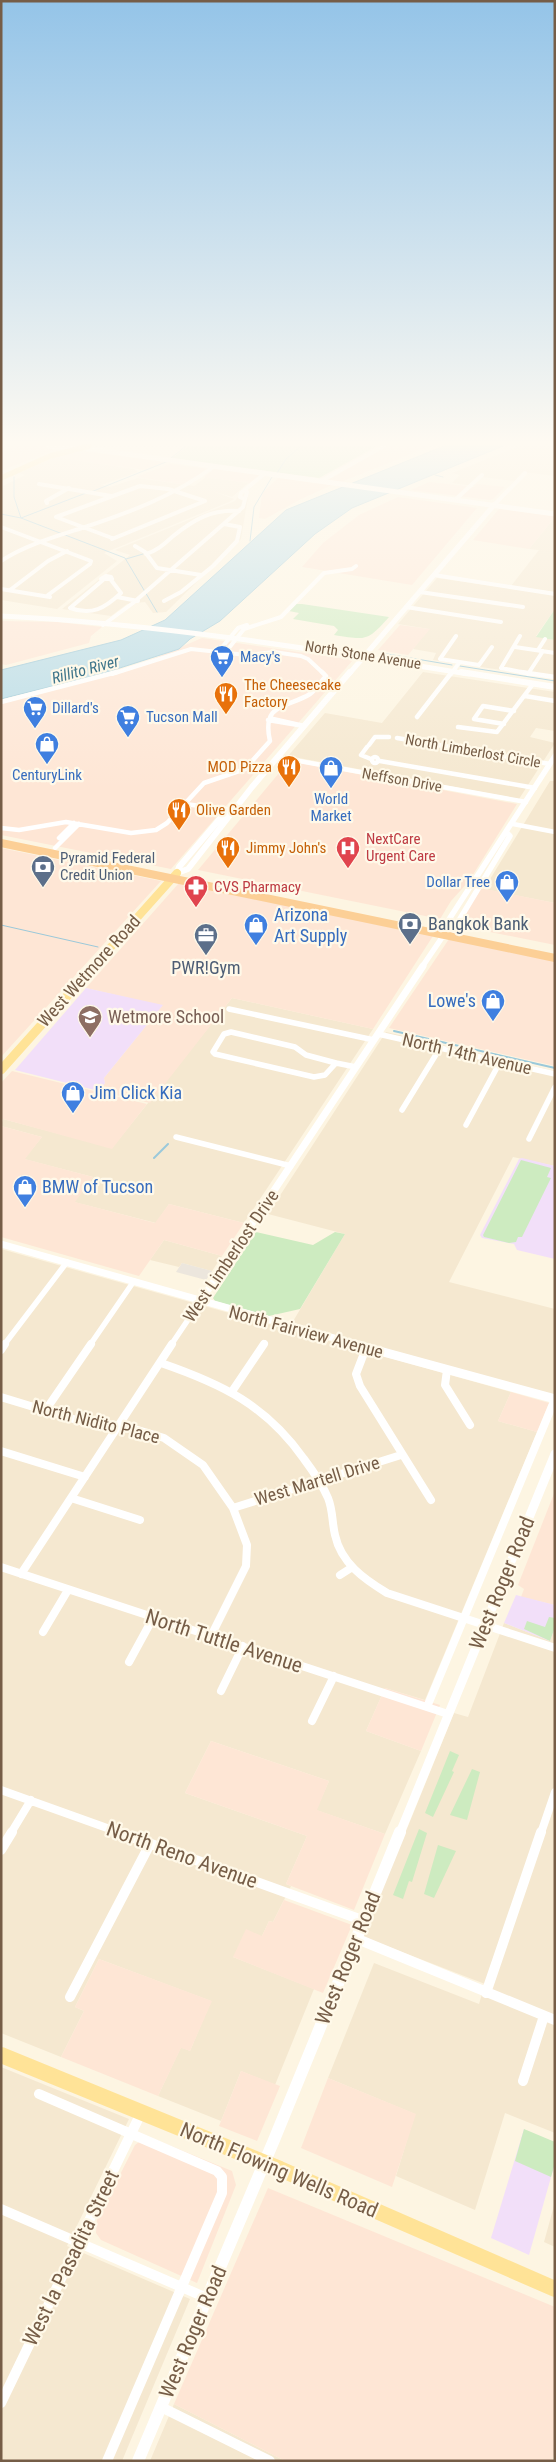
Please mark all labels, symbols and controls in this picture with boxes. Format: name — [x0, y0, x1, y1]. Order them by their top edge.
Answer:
street label: North Stone Avenue — [304, 637, 422, 673]
supermarket icon: Macy's — [209, 644, 235, 678]
place label: Macy's — [240, 648, 281, 666]
water label: Rillito River — [49, 651, 122, 688]
place label: The Cheesecake Factory — [244, 676, 341, 711]
restaurant icon: The Cheesecake Factory — [213, 681, 239, 715]
supermarket icon: Dillard's — [22, 695, 48, 729]
place label: Dillard's — [52, 699, 99, 717]
supermarket icon: Tucson Mall — [115, 704, 141, 738]
place label: Tucson Mall — [146, 708, 218, 726]
street label: North Limberlost Circle — [404, 730, 542, 772]
shop icon: CenturyLink — [34, 731, 60, 765]
restaurant icon: MOD Pizza — [276, 754, 302, 788]
shop icon: World Market — [318, 755, 344, 789]
place label: MOD Pizza — [208, 758, 272, 776]
street label: Neffson Drive — [361, 764, 443, 796]
place label: CenturyLink — [12, 766, 82, 784]
place label: World Market — [310, 790, 352, 825]
restaurant icon: Olive Garden — [166, 797, 192, 831]
place label: Olive Garden — [196, 801, 271, 819]
place label: NextCare Urgent Care — [366, 830, 436, 865]
restaurant icon: Jimmy John's — [215, 835, 241, 869]
hospital icon: NextCare Urgent Care — [335, 835, 361, 869]
place label: Jimmy John's — [246, 839, 327, 857]
place label: Pyramid Federal Credit Union — [60, 849, 155, 884]
bank icon: Pyramid Federal Credit Union — [30, 854, 56, 888]
shop icon: Dollar Tree — [494, 869, 520, 903]
place label: Dollar Tree — [426, 873, 490, 891]
pharmacy icon: CVS Pharmacy — [183, 874, 209, 908]
place label: CVS Pharmacy — [214, 878, 301, 896]
place label: Arizona Art Supply — [274, 904, 348, 946]
street label: West Wetmore Road — [33, 910, 144, 1031]
bank icon: Bangkok Bank — [397, 911, 423, 945]
shop icon: Arizona Art Supply — [243, 912, 269, 946]
place label: Bangkok Bank — [428, 913, 529, 934]
office icon: PWR!Gym — [193, 922, 219, 956]
place label: PWR!Gym — [171, 957, 241, 978]
shop icon: Lowe's — [480, 988, 506, 1022]
place label: Lowe's — [428, 990, 476, 1011]
school or university icon: Wetmore School — [77, 1004, 103, 1038]
place label: Wetmore School — [108, 1006, 224, 1027]
street label: North 14th Avenue — [400, 1028, 534, 1079]
shop icon: Jim Click Kia — [60, 1080, 86, 1114]
place label: Jim Click Kia — [90, 1082, 182, 1103]
shop icon: BMW of Tucson — [12, 1174, 38, 1208]
place label: BMW of Tucson — [42, 1176, 153, 1197]
street label: West Limberlost Drive — [178, 1185, 283, 1326]
street label: North Fairview Avenue — [227, 1301, 386, 1362]
street label: North Nidito Place — [30, 1396, 162, 1447]
street label: West Martell Drive — [252, 1452, 382, 1510]
street label: West Roger Road — [464, 1513, 540, 1653]
street label: North Tuttle Avenue — [142, 1604, 306, 1678]
street label: North Reno Avenue — [103, 1817, 261, 1893]
street label: West Roger Road — [310, 1888, 386, 2028]
street label: North Flowing Wells Road — [176, 2117, 382, 2223]
street label: West la Pasadita Street — [18, 2166, 124, 2350]
street label: West Roger Road — [154, 2262, 232, 2402]

